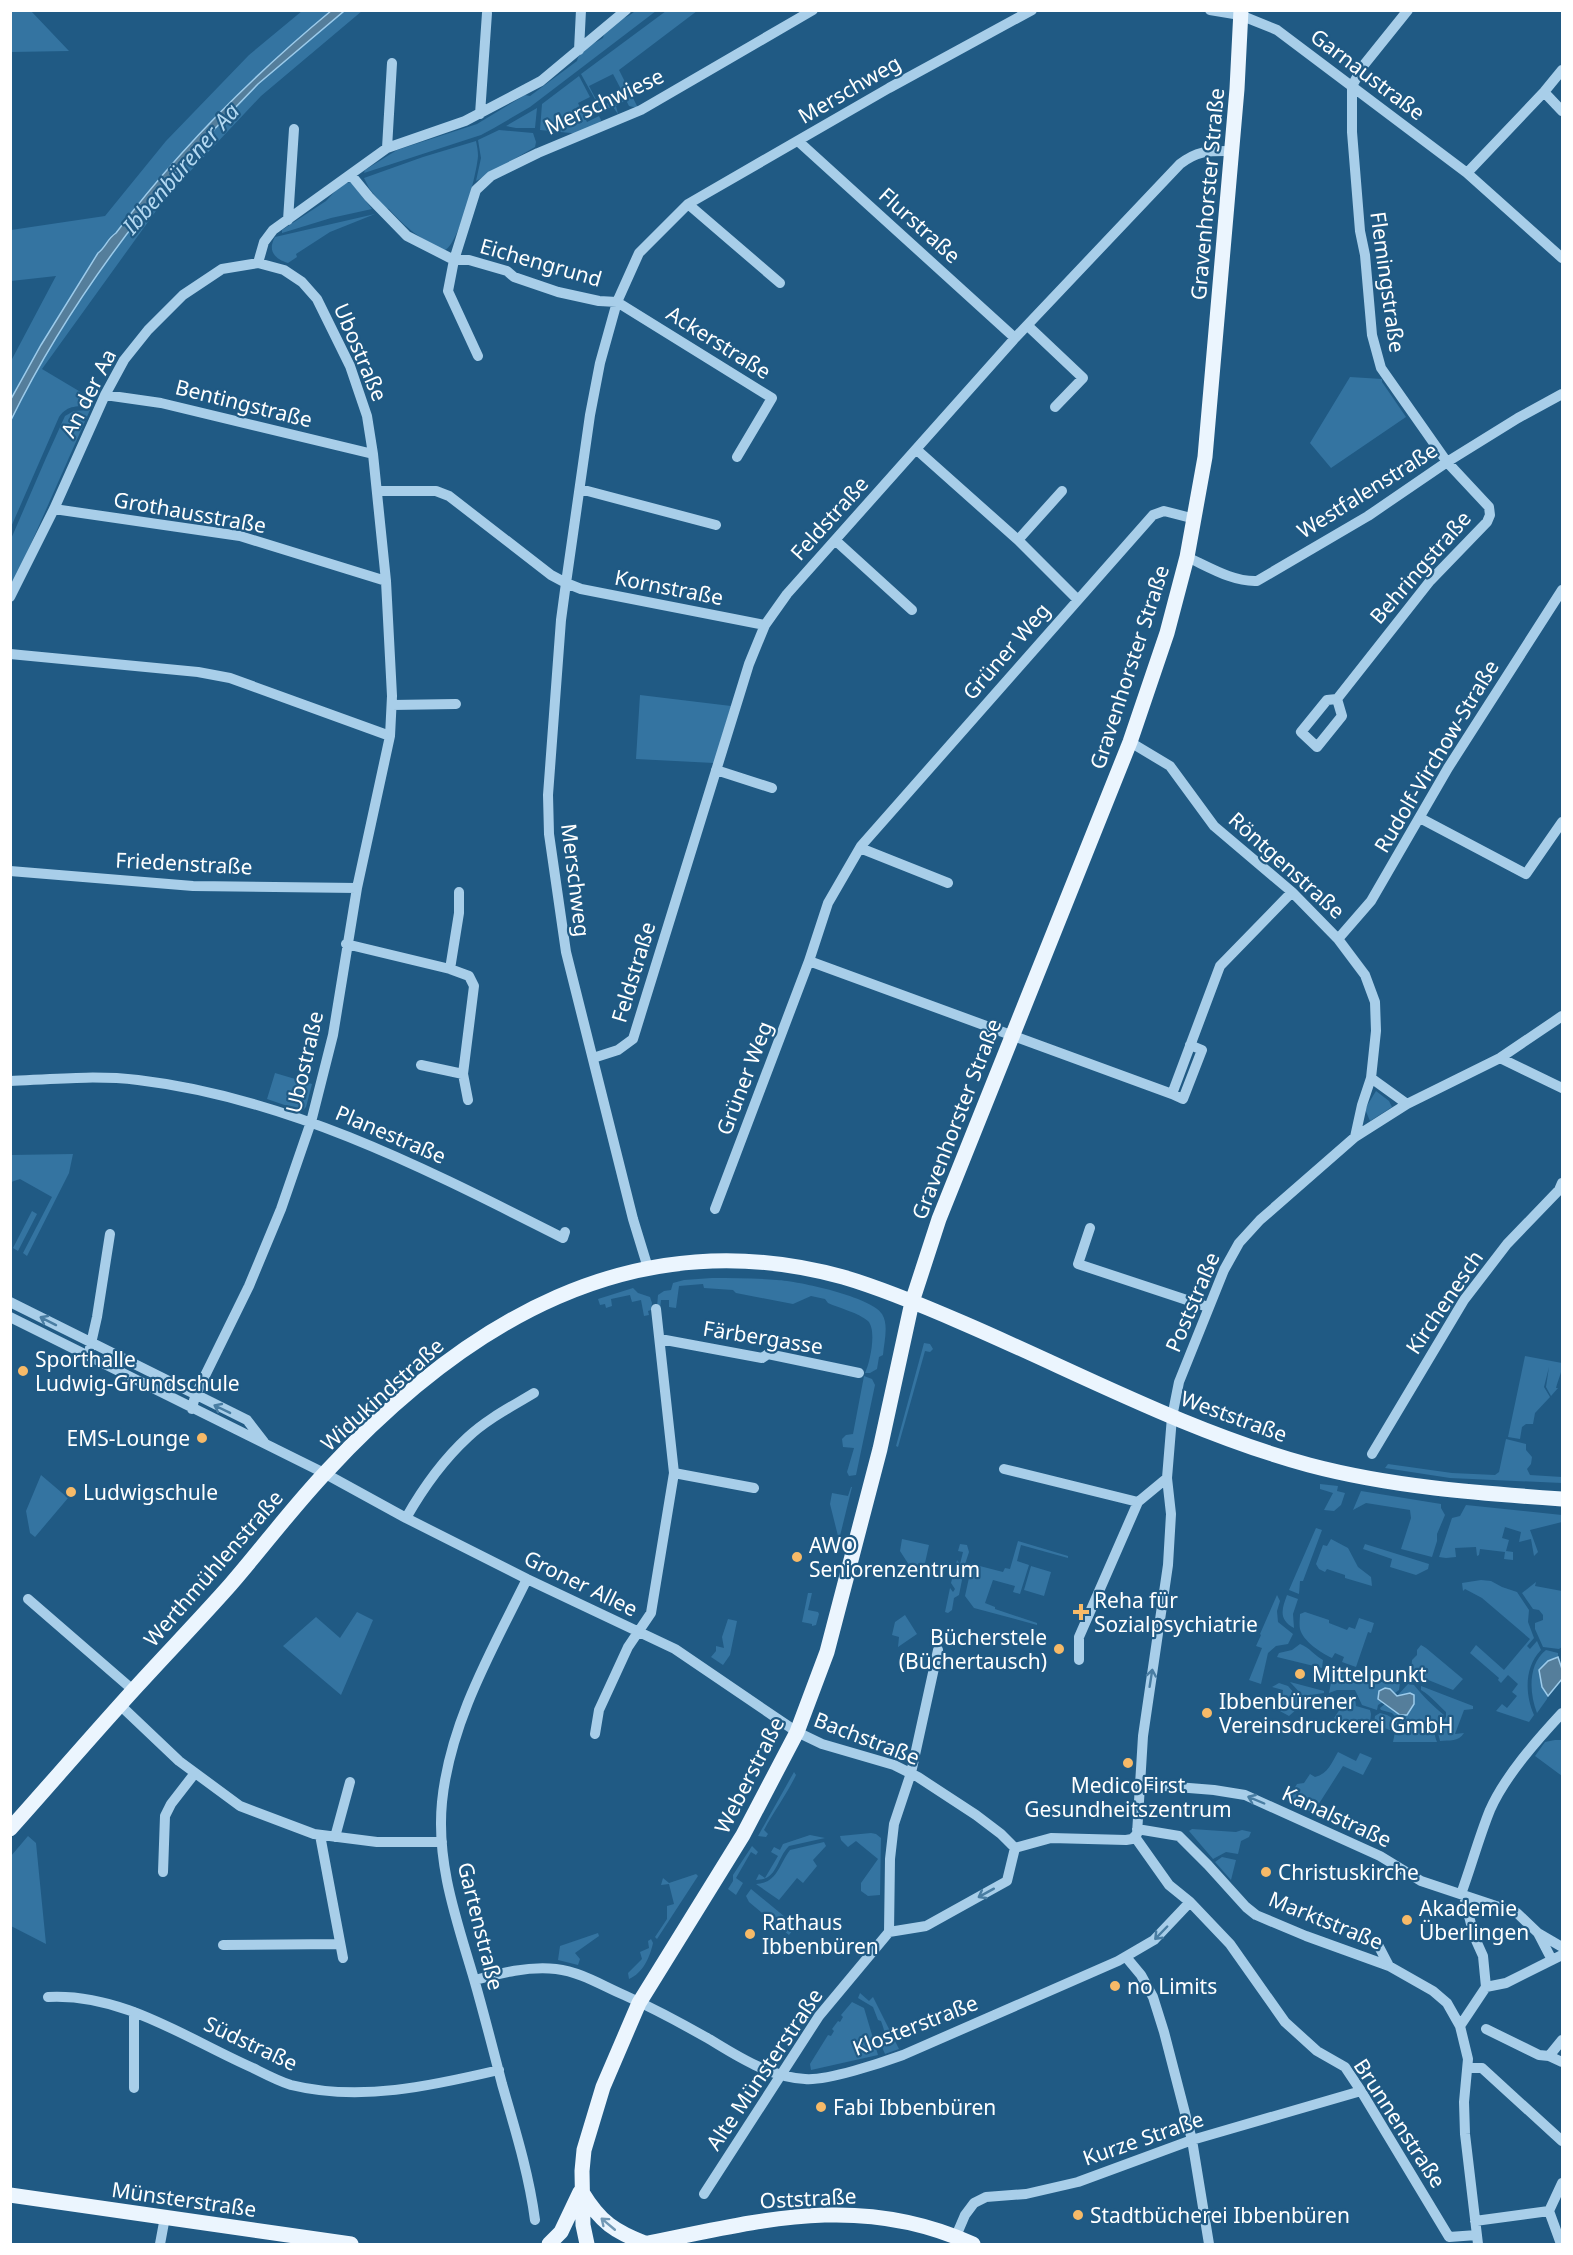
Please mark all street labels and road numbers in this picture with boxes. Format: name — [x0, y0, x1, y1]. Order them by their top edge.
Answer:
street label: Garnaustraße — [1305, 22, 1431, 126]
street label: Merschweg — [793, 48, 905, 130]
street label: Merschwiese — [540, 61, 668, 141]
street label: Gravenhorster Straße — [1184, 87, 1230, 301]
street label: Flurstraße — [873, 181, 967, 269]
street label: Flemingstraße — [1364, 210, 1412, 354]
street label: Eichengrund — [477, 231, 605, 293]
street label: Ubostraße — [328, 299, 394, 405]
street label: Ackerstraße — [662, 299, 776, 385]
street label: An der Aa — [54, 344, 122, 442]
street label: Bentingstraße — [173, 372, 315, 434]
street label: Westfalenstraße — [1291, 436, 1443, 544]
street label: Feldstraße — [784, 470, 874, 566]
street label: Grothausstraße — [112, 485, 268, 539]
street label: Behringstraße — [1363, 505, 1477, 629]
street label: Gravenhorster Straße — [1083, 561, 1175, 773]
street label: Kornstraße — [612, 563, 726, 611]
street label: Grüner Weg — [956, 597, 1056, 705]
street label: Rudolf-Virchow-Straße — [1367, 654, 1505, 858]
street label: Röntgenstraße — [1223, 805, 1351, 925]
street label: Merschweg — [555, 822, 597, 938]
street label: Friedenstraße — [115, 845, 253, 881]
street label: Feldstraße — [604, 918, 662, 1026]
street label: Ubostraße — [279, 1008, 329, 1116]
street label: Gravenhorster Straße — [905, 1015, 1007, 1223]
street label: Grüner Weg — [709, 1017, 779, 1139]
street label: Planestraße — [331, 1098, 451, 1170]
street label: Kirchenesch — [1399, 1245, 1489, 1359]
street label: Poststraße — [1158, 1248, 1226, 1356]
street label: Färbergasse — [701, 1314, 825, 1360]
street label: Widukindstraße — [315, 1331, 449, 1457]
street label: Weststraße — [1177, 1384, 1291, 1448]
street label: Werthmühlenstraße — [137, 1484, 289, 1652]
street label: Groner Allee — [520, 1543, 642, 1623]
street label: Bachstraße — [810, 1705, 924, 1771]
street label: Weberstraße — [708, 1712, 790, 1838]
street label: Kanalstraße — [1278, 1778, 1396, 1854]
street label: Gartenstraße — [452, 1859, 510, 1993]
street label: Marktstraße — [1265, 1884, 1387, 1956]
street label: Alte Münsterstraße — [699, 1983, 829, 2155]
street label: Klosterstraße — [848, 1988, 982, 2062]
street label: Südstraße — [200, 2009, 302, 2077]
street label: Brunnenstraße — [1348, 2053, 1452, 2193]
street label: Kurze Straße — [1079, 2104, 1207, 2172]
street label: Münsterstraße — [110, 2175, 258, 2223]
street label: Oststraße — [759, 2181, 857, 2215]

